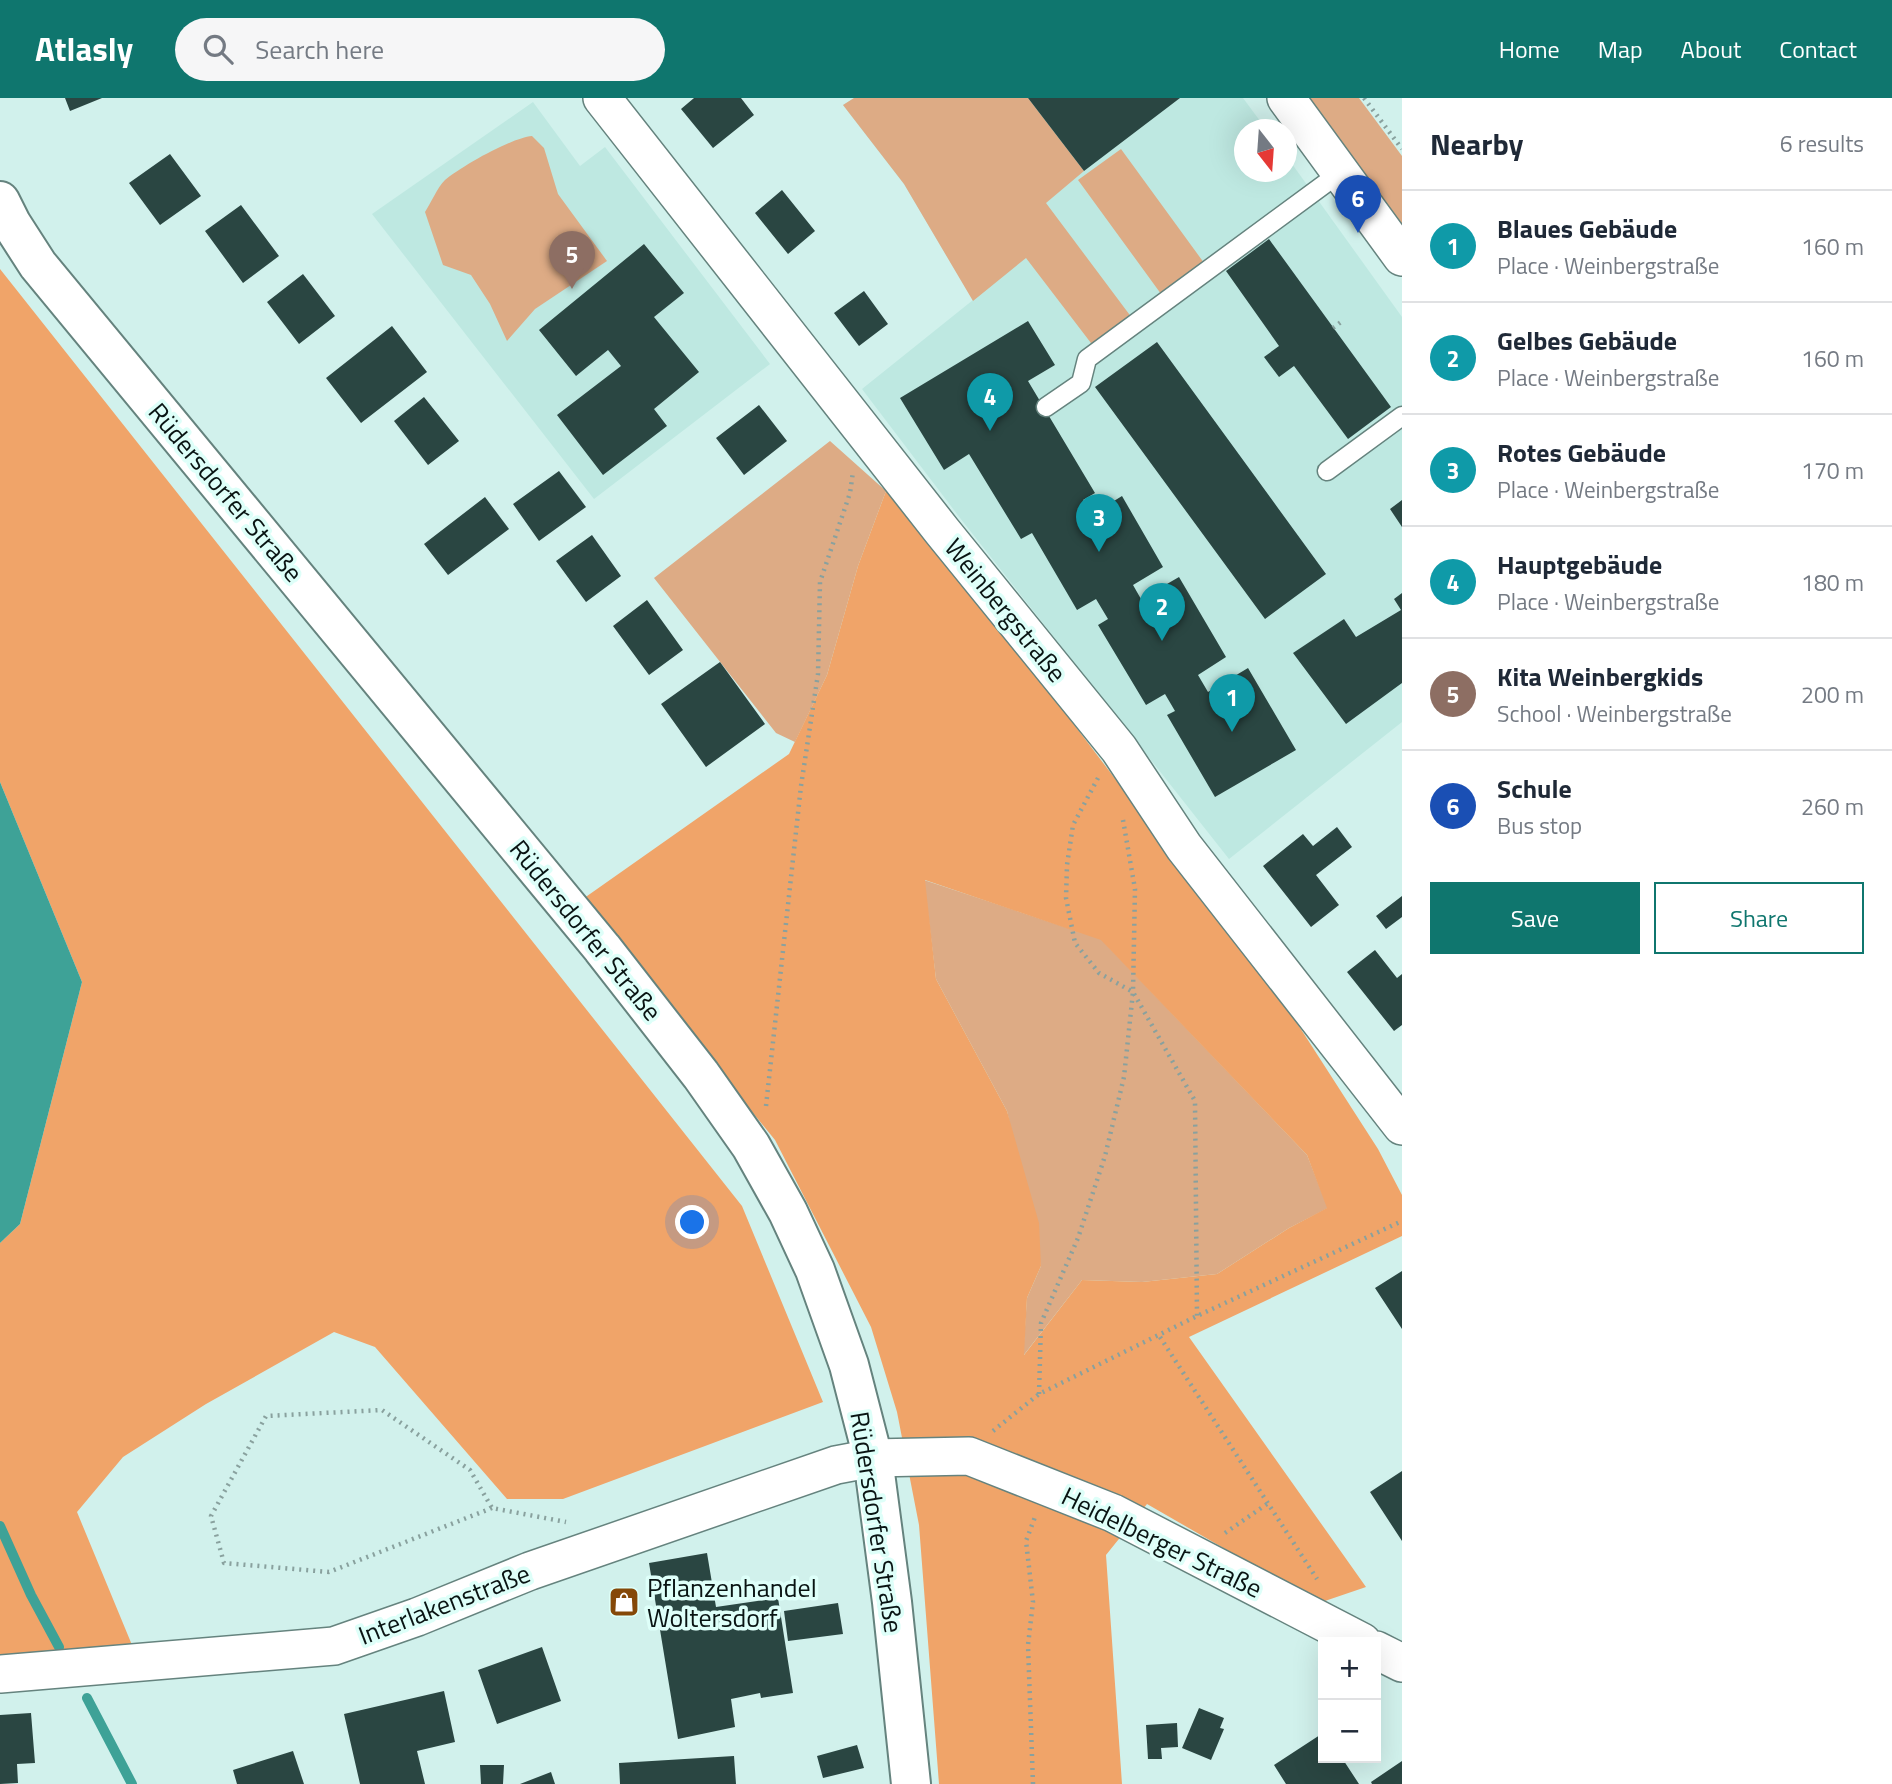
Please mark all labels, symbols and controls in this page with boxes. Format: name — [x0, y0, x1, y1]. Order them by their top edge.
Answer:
search box — [175, 18, 665, 81]
text: Atlasly — [35, 24, 133, 74]
icon: search — [199, 30, 237, 68]
text: Search here — [255, 30, 384, 69]
text: Home — [1499, 31, 1560, 67]
text: Map — [1598, 31, 1643, 67]
text: About — [1681, 31, 1741, 67]
text: Contact — [1779, 31, 1857, 67]
north arrow — [1234, 119, 1297, 182]
text: Nearby — [1430, 121, 1523, 167]
text: 6 results — [1780, 126, 1864, 161]
pin: 6 — [1335, 175, 1381, 233]
text: Blaues Gebäude — [1497, 209, 1677, 248]
text: 1 — [1447, 229, 1459, 264]
text: 160 m — [1801, 229, 1864, 264]
pin: 5 — [549, 231, 595, 289]
text: Place · Weinbergstraße — [1497, 248, 1719, 283]
text: Gelbes Gebäude — [1497, 321, 1677, 360]
text: 2 — [1447, 341, 1459, 376]
text: 160 m — [1801, 341, 1864, 376]
text: Place · Weinbergstraße — [1497, 360, 1719, 395]
pin: 4 — [967, 373, 1013, 431]
street label: Rüdersdorfer Straße — [139, 394, 313, 590]
text: Rotes Gebäude — [1497, 433, 1666, 472]
text: 3 — [1447, 453, 1459, 488]
text: 170 m — [1801, 453, 1864, 488]
text: Place · Weinbergstraße — [1497, 472, 1719, 507]
pin: 3 — [1076, 494, 1122, 552]
street label: Weinbergstraße — [936, 530, 1076, 690]
text: Hauptgebäude — [1497, 545, 1662, 584]
text: 4 — [1447, 565, 1459, 600]
text: 180 m — [1801, 565, 1864, 600]
pin: 2 — [1139, 583, 1185, 641]
text: Place · Weinbergstraße — [1497, 584, 1719, 619]
text: Kita Weinbergkids — [1497, 657, 1703, 696]
pin: 1 — [1209, 674, 1255, 732]
text: 5 — [1447, 677, 1459, 712]
text: 200 m — [1801, 677, 1864, 712]
text: School · Weinbergstraße — [1497, 696, 1732, 731]
text: Schule — [1497, 769, 1572, 808]
text: 6 — [1447, 789, 1459, 824]
text: 260 m — [1801, 789, 1864, 824]
text: Bus stop — [1497, 808, 1582, 843]
street label: Rüdersdorfer Straße — [501, 831, 671, 1029]
button: Save — [1430, 882, 1640, 954]
button: Share — [1654, 882, 1864, 954]
your location — [675, 1205, 709, 1239]
street label: Rüdersdorfer Straße — [840, 1409, 914, 1635]
street label: Heidelberger Straße — [1055, 1476, 1269, 1608]
street label: Interlakenstraße — [352, 1553, 536, 1655]
place label: Pflanzenhandel Woltersdorf — [647, 1568, 817, 1637]
shop icon: Pflanzenhandel Woltersdorf — [607, 1585, 641, 1619]
map controls — [1318, 1637, 1381, 1763]
button: + — [1318, 1637, 1381, 1700]
button: − — [1318, 1700, 1381, 1763]

